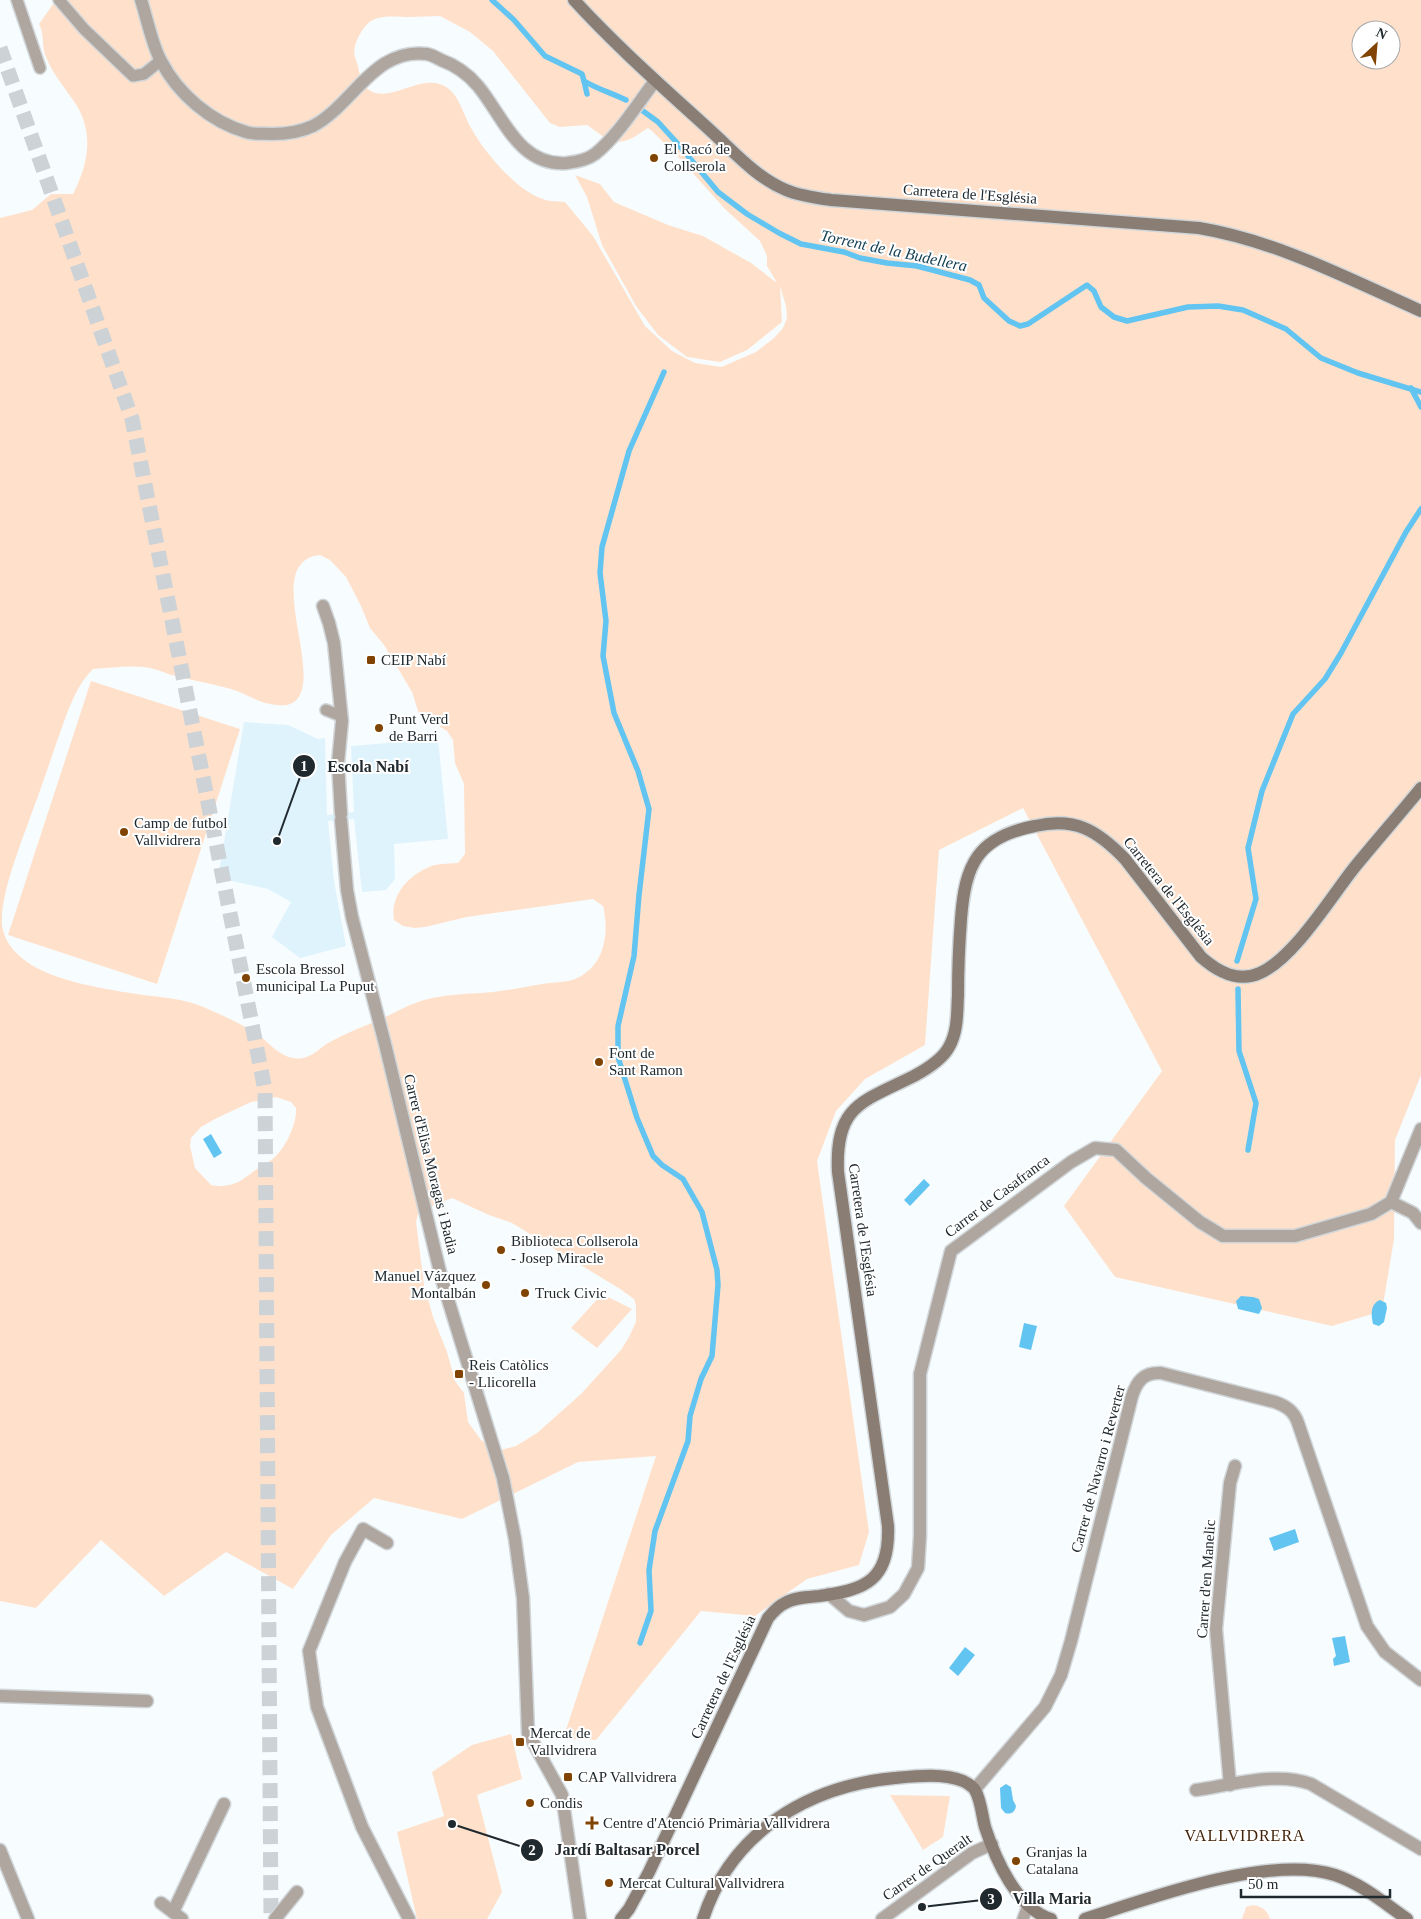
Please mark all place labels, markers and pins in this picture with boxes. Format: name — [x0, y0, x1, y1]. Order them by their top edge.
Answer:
place label: El Racó de Collserola — [664, 141, 730, 174]
marker: El Racó de Collserola — [648, 152, 660, 164]
place label: CEIP Nabí — [381, 652, 446, 668]
marker: CEIP Nabí — [365, 654, 377, 666]
place label: Punt Verd de Barri — [389, 711, 449, 744]
marker: Punt Verd de Barri — [373, 722, 385, 734]
callout: Escola Nabí — [292, 750, 418, 781]
place label: Camp de futbol Vallvidrera — [134, 815, 227, 848]
marker: Camp de futbol Vallvidrera — [118, 826, 130, 838]
place label: Escola Bressol municipal La Puput — [256, 961, 375, 994]
marker: Escola Bressol municipal La Puput — [240, 972, 252, 984]
place label: Font de Sant Ramon — [609, 1045, 683, 1078]
marker: Font de Sant Ramon — [593, 1056, 605, 1068]
place label: Biblioteca Collserola - Josep Miracle — [511, 1233, 638, 1266]
marker: Biblioteca Collserola - Josep Miracle — [495, 1244, 507, 1256]
place label: Manuel Vázquez Montalbán — [374, 1268, 476, 1301]
marker: Manuel Vázquez Montalbán — [480, 1279, 492, 1291]
place label: Truck Civic — [535, 1285, 607, 1301]
marker: Truck Civic — [519, 1287, 531, 1299]
place label: Reis Catòlics - Llicorella — [469, 1357, 549, 1390]
marker: Reis Catòlics - Llicorella — [453, 1368, 465, 1380]
place label: Mercat de Vallvidrera — [530, 1725, 597, 1758]
marker: Mercat de Vallvidrera — [514, 1736, 526, 1748]
place label: CAP Vallvidrera — [578, 1769, 677, 1785]
marker: CAP Vallvidrera — [562, 1771, 574, 1783]
place label: Condis — [540, 1795, 583, 1811]
marker: Condis — [524, 1797, 536, 1809]
place label: Centre d'Atenció Primària Vallvidrera — [603, 1815, 830, 1831]
marker: Centre d'Atenció Primària Vallvidrera — [585, 1816, 599, 1830]
callout: Jardí Baltasar Porcel — [520, 1834, 710, 1865]
place label: Granjas la Catalana — [1026, 1844, 1088, 1877]
marker: Granjas la Catalana — [1010, 1855, 1022, 1867]
place label: Mercat Cultural Vallvidrera — [619, 1875, 785, 1891]
marker: Mercat Cultural Vallvidrera — [603, 1877, 615, 1889]
callout: Villa Maria — [978, 1883, 1102, 1914]

